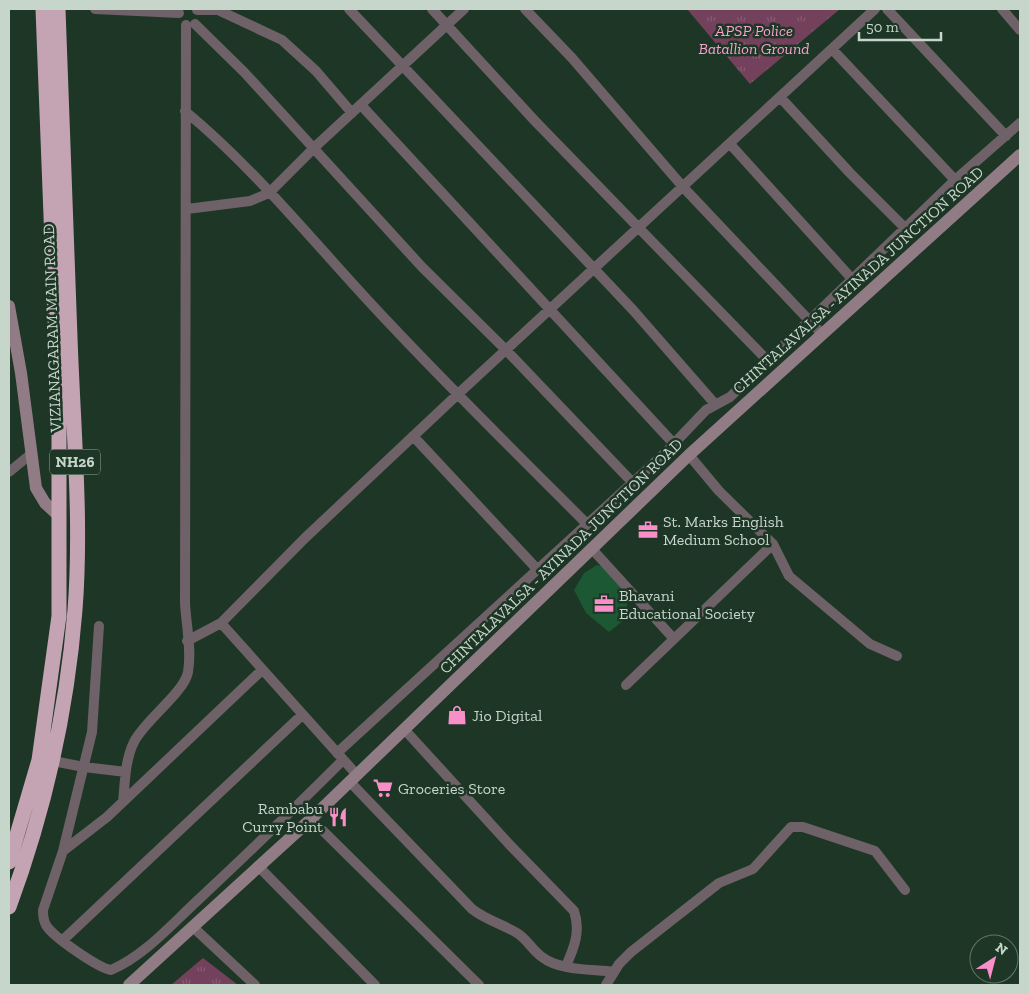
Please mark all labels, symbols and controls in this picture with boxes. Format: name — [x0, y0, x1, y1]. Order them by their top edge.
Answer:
scale bar — [859, 10, 942, 42]
text: 50 m — [866, 18, 899, 36]
park label: APSP Police Batallion Ground — [699, 21, 809, 58]
street label: CHINTALAVALSA - AYINADA JUNCTION ROAD — [729, 162, 987, 398]
street label: VIZIANAGARAM MAIN ROAD — [39, 223, 65, 434]
street label: CHINTALAVALSA - AYINADA JUNCTION ROAD — [435, 434, 687, 678]
road number: NH26 — [50, 450, 100, 474]
place label: St. Marks English Medium School — [663, 512, 784, 549]
office icon: St. Marks English Medium School — [637, 519, 659, 541]
place label: Bhavani Educational Society — [619, 586, 756, 623]
office icon: Bhavani Educational Society — [593, 593, 615, 615]
shop icon: Jio Digital — [446, 704, 468, 726]
place label: Jio Digital — [472, 706, 542, 725]
supermarket icon: Groceries Store — [372, 777, 394, 799]
place label: Groceries Store — [398, 779, 505, 798]
place label: Rambabu Curry Point — [242, 799, 323, 836]
restaurant icon: Rambabu Curry Point — [327, 806, 349, 828]
north arrow — [969, 934, 1019, 984]
text: N — [992, 939, 1011, 959]

